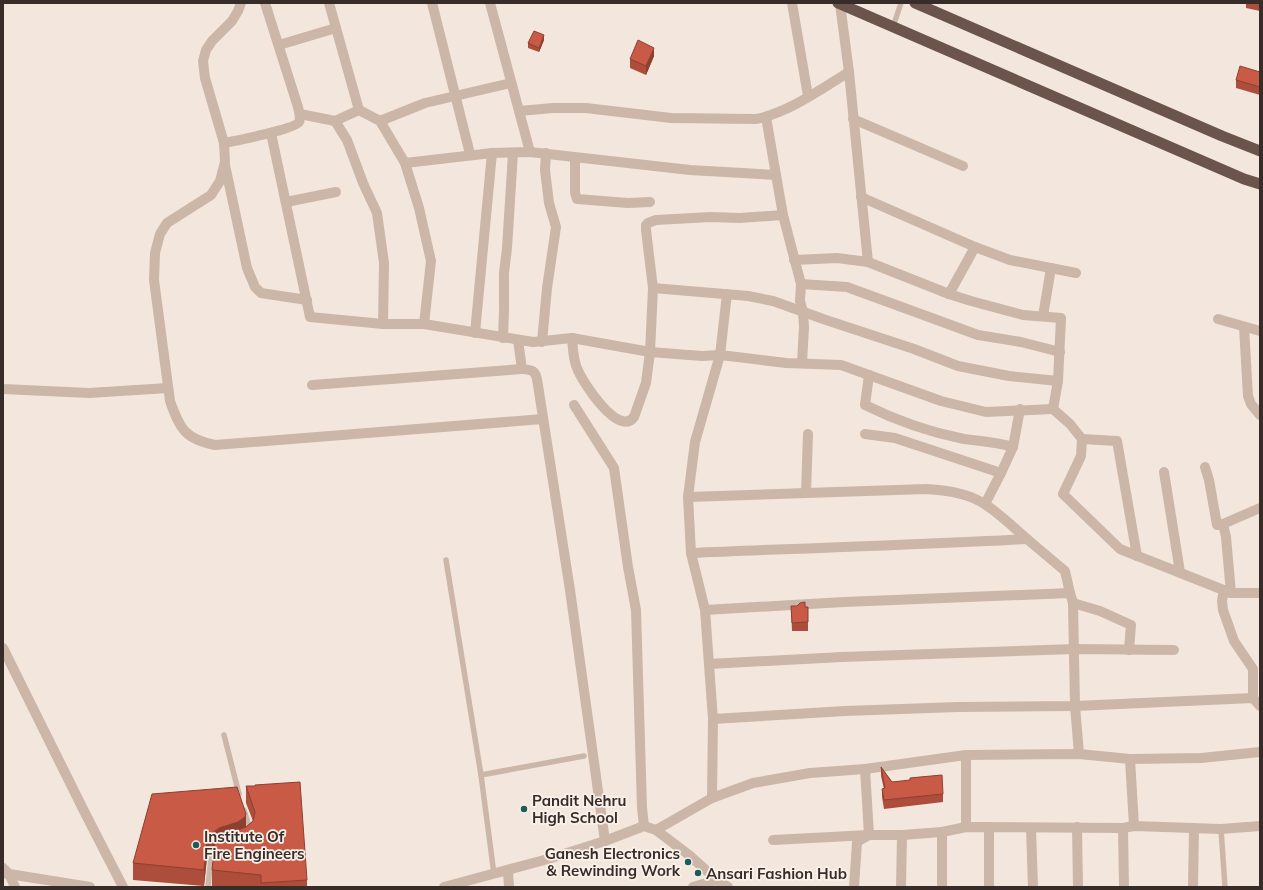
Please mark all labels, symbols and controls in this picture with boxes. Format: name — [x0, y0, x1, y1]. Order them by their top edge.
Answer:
place label: Pandit Nehru High School — [532, 791, 626, 827]
marker: Pandit Nehru High School — [519, 804, 529, 814]
place label: Institute Of Fire Engineers — [204, 827, 305, 863]
marker: Institute Of Fire Engineers — [191, 840, 201, 850]
place label: Ganesh Electronics & Rewinding Work — [545, 844, 681, 880]
marker: Ganesh Electronics & Rewinding Work — [683, 857, 693, 867]
place label: Ansari Fashion Hub — [706, 864, 847, 883]
marker: Ansari Fashion Hub — [693, 868, 703, 878]

